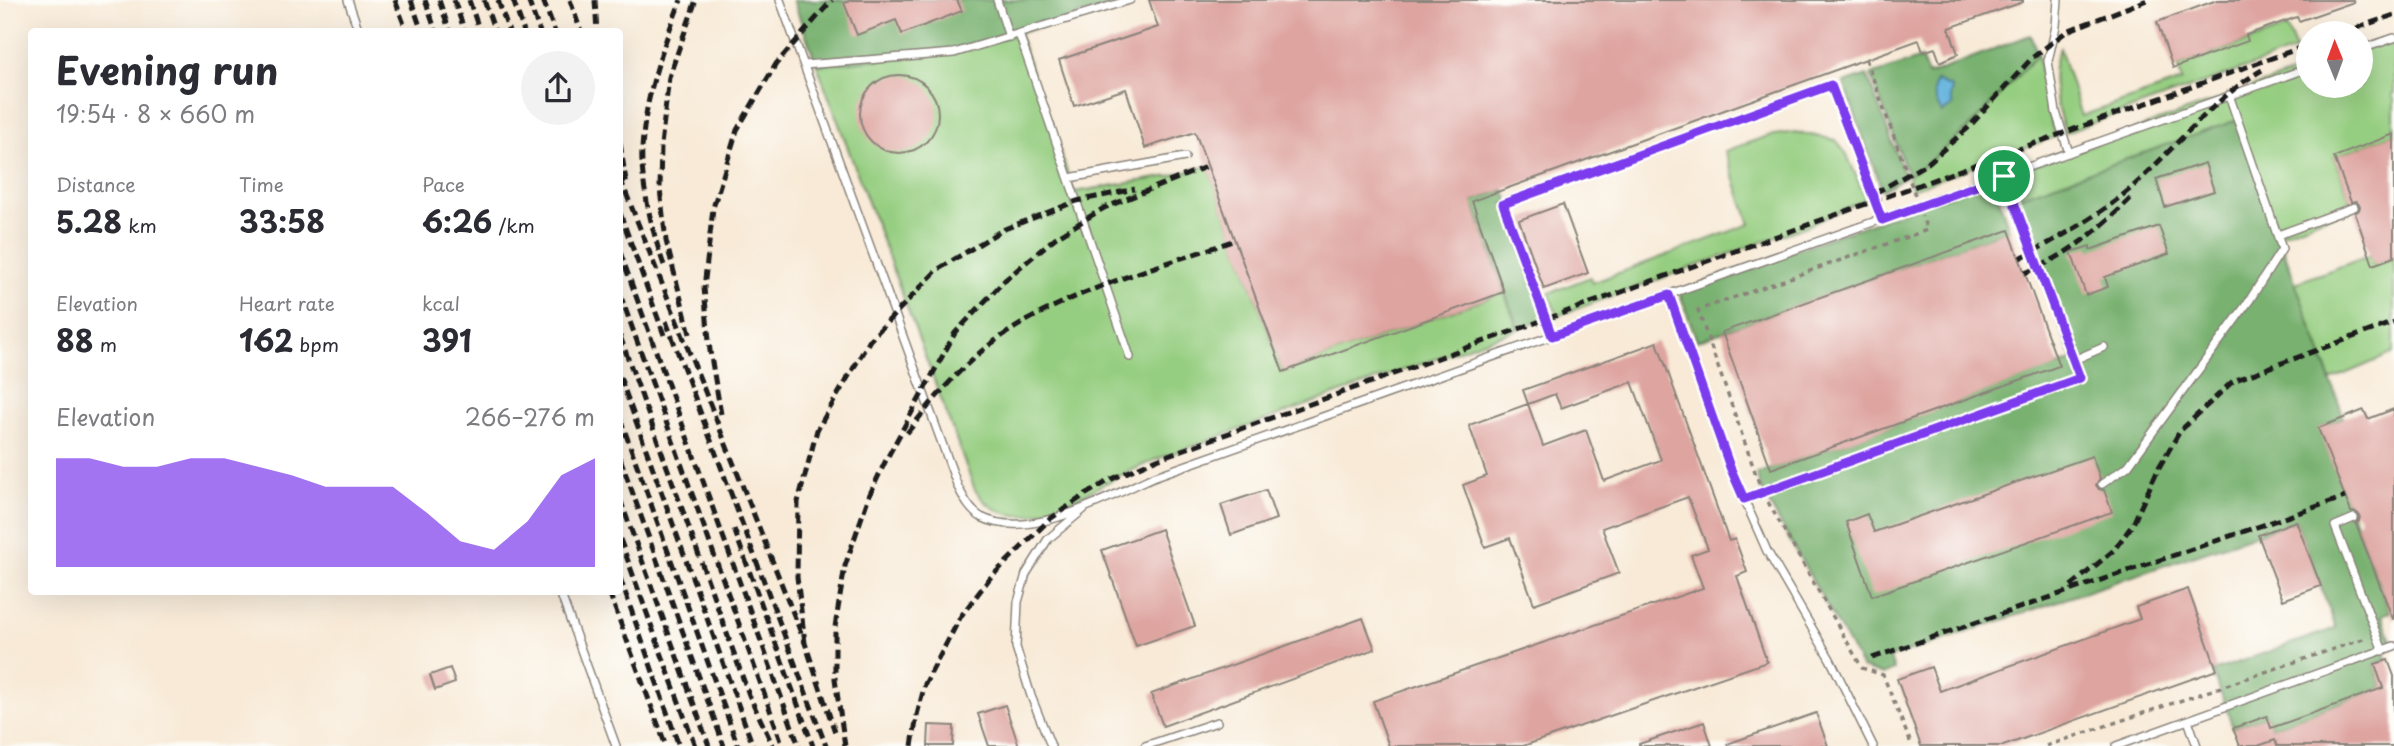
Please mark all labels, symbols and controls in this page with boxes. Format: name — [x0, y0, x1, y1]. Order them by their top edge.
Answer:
north arrow — [2296, 21, 2373, 98]
map controls — [2296, 21, 2373, 98]
text: Evening run — [56, 41, 278, 98]
button: share — [521, 51, 595, 125]
text: 19:54 · 8 × 660 m — [56, 96, 255, 131]
pin — [1974, 146, 2034, 206]
icon: arrive — [1985, 157, 2023, 195]
text: Distance — [56, 170, 136, 198]
text: Time — [239, 170, 284, 198]
text: Pace — [422, 170, 465, 198]
text: 5.28 — [56, 198, 122, 243]
text: 33:58 — [239, 198, 325, 243]
text: 6:26 — [422, 198, 492, 243]
text: km — [122, 211, 157, 239]
text: /km — [492, 211, 535, 239]
text: Elevation — [56, 289, 138, 317]
text: Heart rate — [239, 289, 335, 317]
text: kcal — [422, 289, 460, 317]
text: 88 — [56, 317, 94, 362]
text: 162 — [239, 317, 293, 362]
text: 391 — [422, 317, 472, 362]
text: m — [94, 330, 117, 358]
text: bpm — [293, 330, 339, 358]
text: Elevation — [56, 399, 155, 434]
text: 266–276 m — [465, 399, 595, 434]

